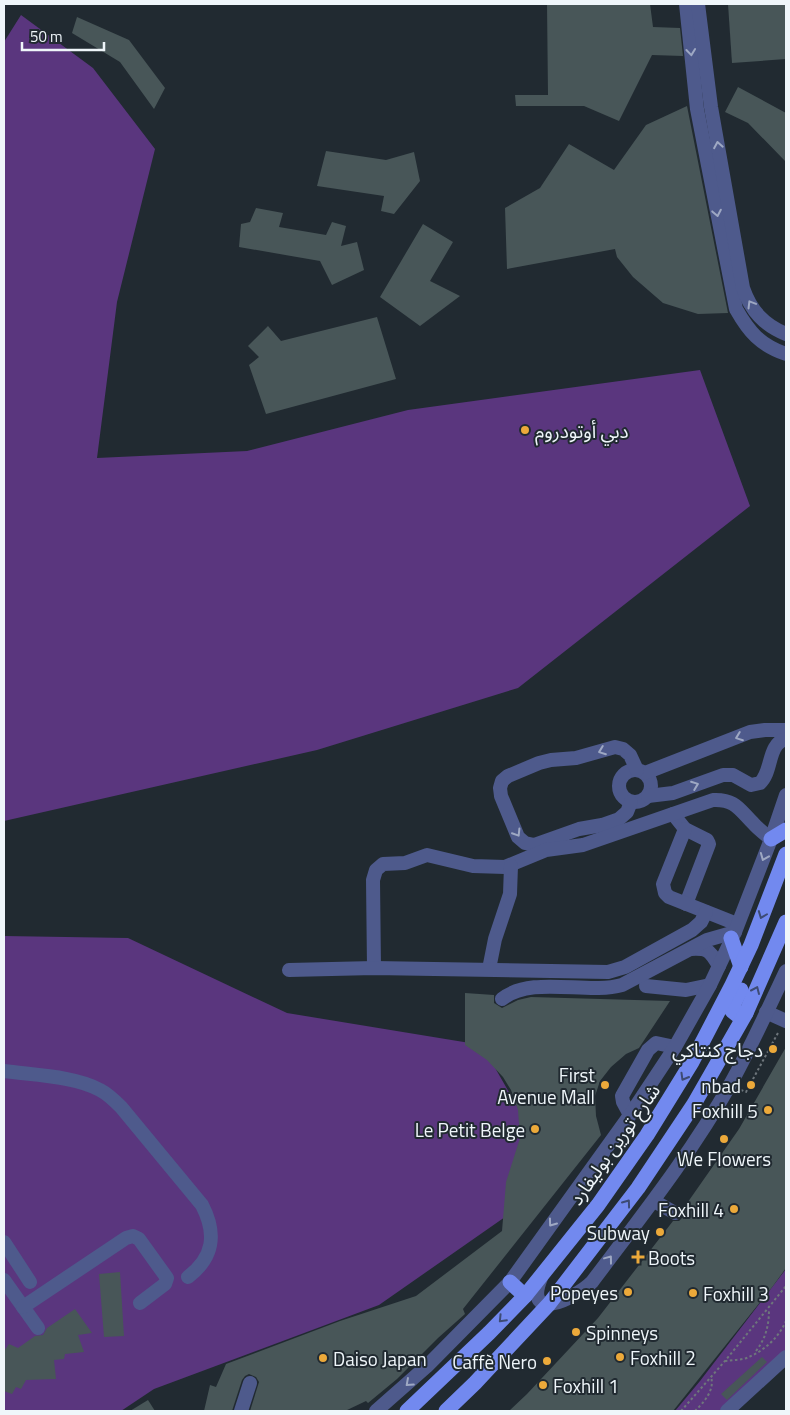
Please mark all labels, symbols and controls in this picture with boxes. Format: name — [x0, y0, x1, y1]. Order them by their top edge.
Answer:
scale bar — [22, 20, 105, 52]
text: 50 m — [30, 25, 63, 48]
one-way arrow — [685, 48, 696, 56]
one-way arrow — [713, 141, 723, 149]
one-way arrow — [711, 208, 721, 217]
one-way arrow — [747, 300, 757, 309]
place label: دبي أوتودروم — [535, 416, 629, 446]
marker: دبي أوتودروم — [519, 424, 531, 436]
one-way arrow — [735, 731, 743, 741]
one-way arrow — [598, 745, 607, 755]
one-way arrow — [690, 781, 698, 791]
one-way arrow — [511, 828, 521, 837]
one-way arrow — [760, 852, 770, 861]
one-way arrow — [758, 911, 768, 919]
one-way arrow — [750, 986, 761, 995]
place label: دجاج كنتاكي — [672, 1035, 763, 1065]
marker: دجاج كنتاكي — [767, 1043, 779, 1055]
place label: First Avenue Mall — [497, 1060, 595, 1111]
place label: nbad — [701, 1071, 741, 1100]
one-way arrow — [680, 1072, 690, 1081]
street label: شارع تورين بوليفارد — [561, 1077, 667, 1211]
marker: First Avenue Mall — [599, 1079, 611, 1091]
marker: nbad — [745, 1079, 757, 1091]
place label: Foxhill 5 — [692, 1096, 758, 1125]
marker: Foxhill 5 — [762, 1104, 774, 1116]
place label: Le Petit Belge — [415, 1115, 525, 1144]
marker: Le Petit Belge — [529, 1123, 541, 1135]
marker: We Flowers — [718, 1133, 730, 1145]
place label: We Flowers — [677, 1144, 771, 1173]
place label: Foxhill 4 — [658, 1195, 724, 1224]
one-way arrow — [621, 1199, 630, 1209]
marker: Foxhill 4 — [728, 1203, 740, 1215]
one-way arrow — [549, 1217, 558, 1227]
place label: Subway — [587, 1218, 650, 1247]
marker: Subway — [654, 1226, 666, 1238]
place label: Boots — [648, 1243, 695, 1272]
marker: Boots — [632, 1251, 644, 1263]
one-way arrow — [604, 1256, 612, 1265]
place label: Popeyes — [550, 1278, 618, 1307]
place label: Foxhill 3 — [703, 1279, 769, 1308]
marker: Popeyes — [622, 1286, 634, 1298]
marker: Foxhill 3 — [687, 1287, 699, 1299]
one-way arrow — [499, 1313, 508, 1322]
place label: Spinneys — [586, 1318, 658, 1347]
marker: Spinneys — [570, 1326, 582, 1338]
place label: Foxhill 2 — [630, 1343, 696, 1372]
place label: Daiso Japan — [333, 1344, 427, 1373]
place label: Caffè Nero — [452, 1347, 537, 1376]
marker: Foxhill 2 — [614, 1351, 626, 1363]
marker: Daiso Japan — [317, 1352, 329, 1364]
marker: Caffè Nero — [541, 1355, 553, 1367]
place label: Foxhill 1 — [553, 1371, 619, 1400]
one-way arrow — [405, 1377, 414, 1386]
marker: Foxhill 1 — [537, 1379, 549, 1391]

